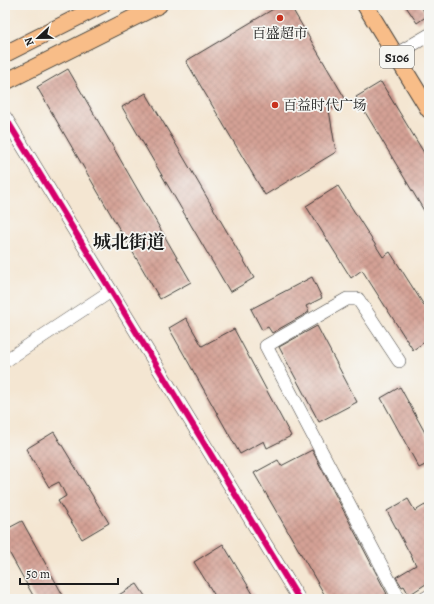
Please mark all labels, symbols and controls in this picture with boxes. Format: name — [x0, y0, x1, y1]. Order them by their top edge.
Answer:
marker: 百盛超市 — [275, 13, 285, 23]
north arrow — [18, 18, 58, 58]
place label: 百盛超市 — [252, 24, 308, 43]
text: N — [21, 35, 38, 48]
road number: S106 — [380, 46, 414, 68]
place label: 百益时代广场 — [283, 96, 367, 115]
marker: 百益时代广场 — [270, 100, 280, 110]
district label: 城北街道 — [93, 230, 165, 254]
scale bar — [20, 560, 118, 586]
text: 50 m — [26, 566, 50, 582]

